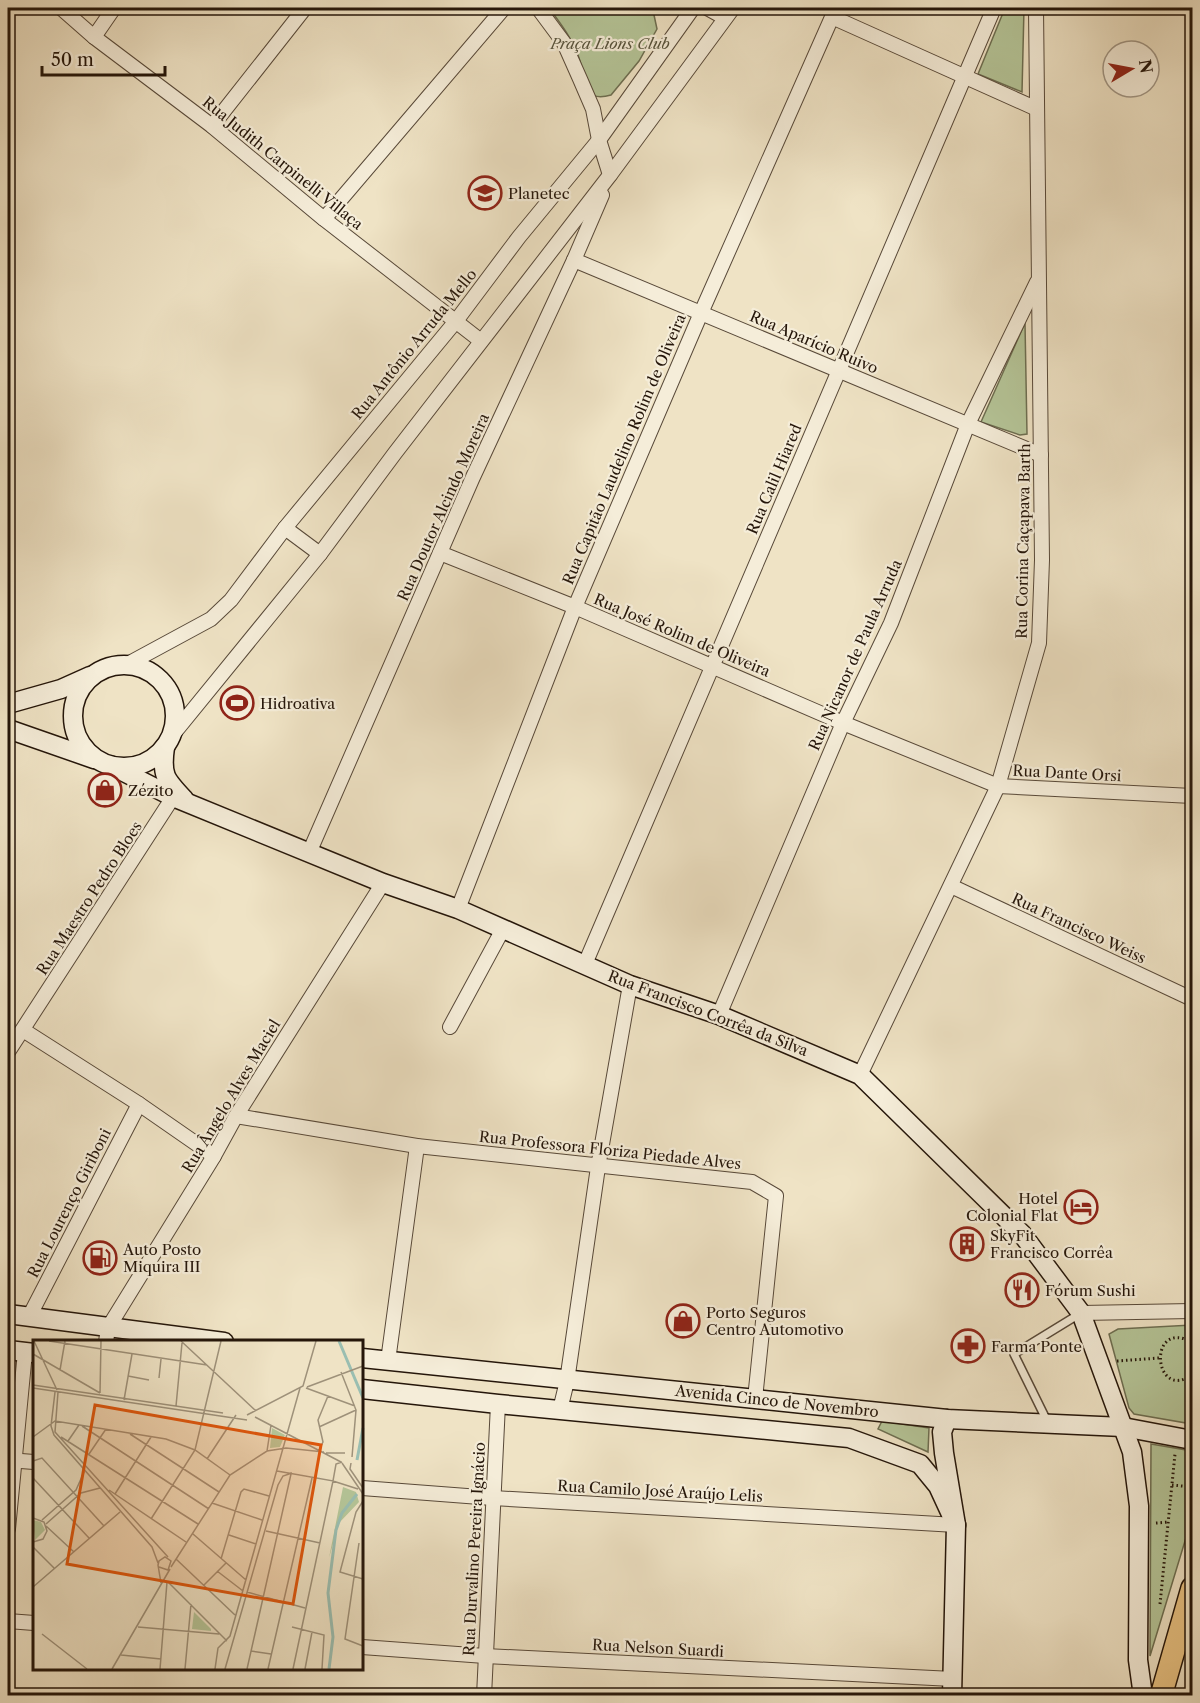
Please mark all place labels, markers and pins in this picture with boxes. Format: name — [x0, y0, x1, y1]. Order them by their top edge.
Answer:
school or university icon: Planetec — [467, 175, 503, 211]
place label: Planetec — [508, 184, 570, 203]
sports icon: Hidroativa — [219, 685, 255, 721]
place label: Hidroativa — [260, 694, 335, 713]
shop icon: Zézito — [87, 772, 123, 808]
place label: Zézito — [128, 781, 173, 800]
place label: Hotel Colonial Flat — [966, 1189, 1059, 1225]
hotel icon: Hotel Colonial Flat — [1063, 1189, 1099, 1225]
building icon: SkyFit Francisco Corrêa — [949, 1226, 985, 1262]
place label: SkyFit Francisco Corrêa — [990, 1226, 1113, 1262]
fuel station icon: Auto Posto Miquira III — [82, 1240, 118, 1276]
place label: Auto Posto Miquira III — [122, 1240, 201, 1276]
restaurant icon: Fórum Sushi — [1004, 1272, 1040, 1308]
place label: Fórum Sushi — [1045, 1281, 1136, 1300]
shop icon: Porto Seguros Centro Automotivo — [665, 1303, 701, 1339]
place label: Porto Seguros Centro Automotivo — [706, 1303, 844, 1339]
pharmacy icon: Farma Ponte — [950, 1328, 986, 1364]
place label: Farma Ponte — [991, 1337, 1082, 1356]

